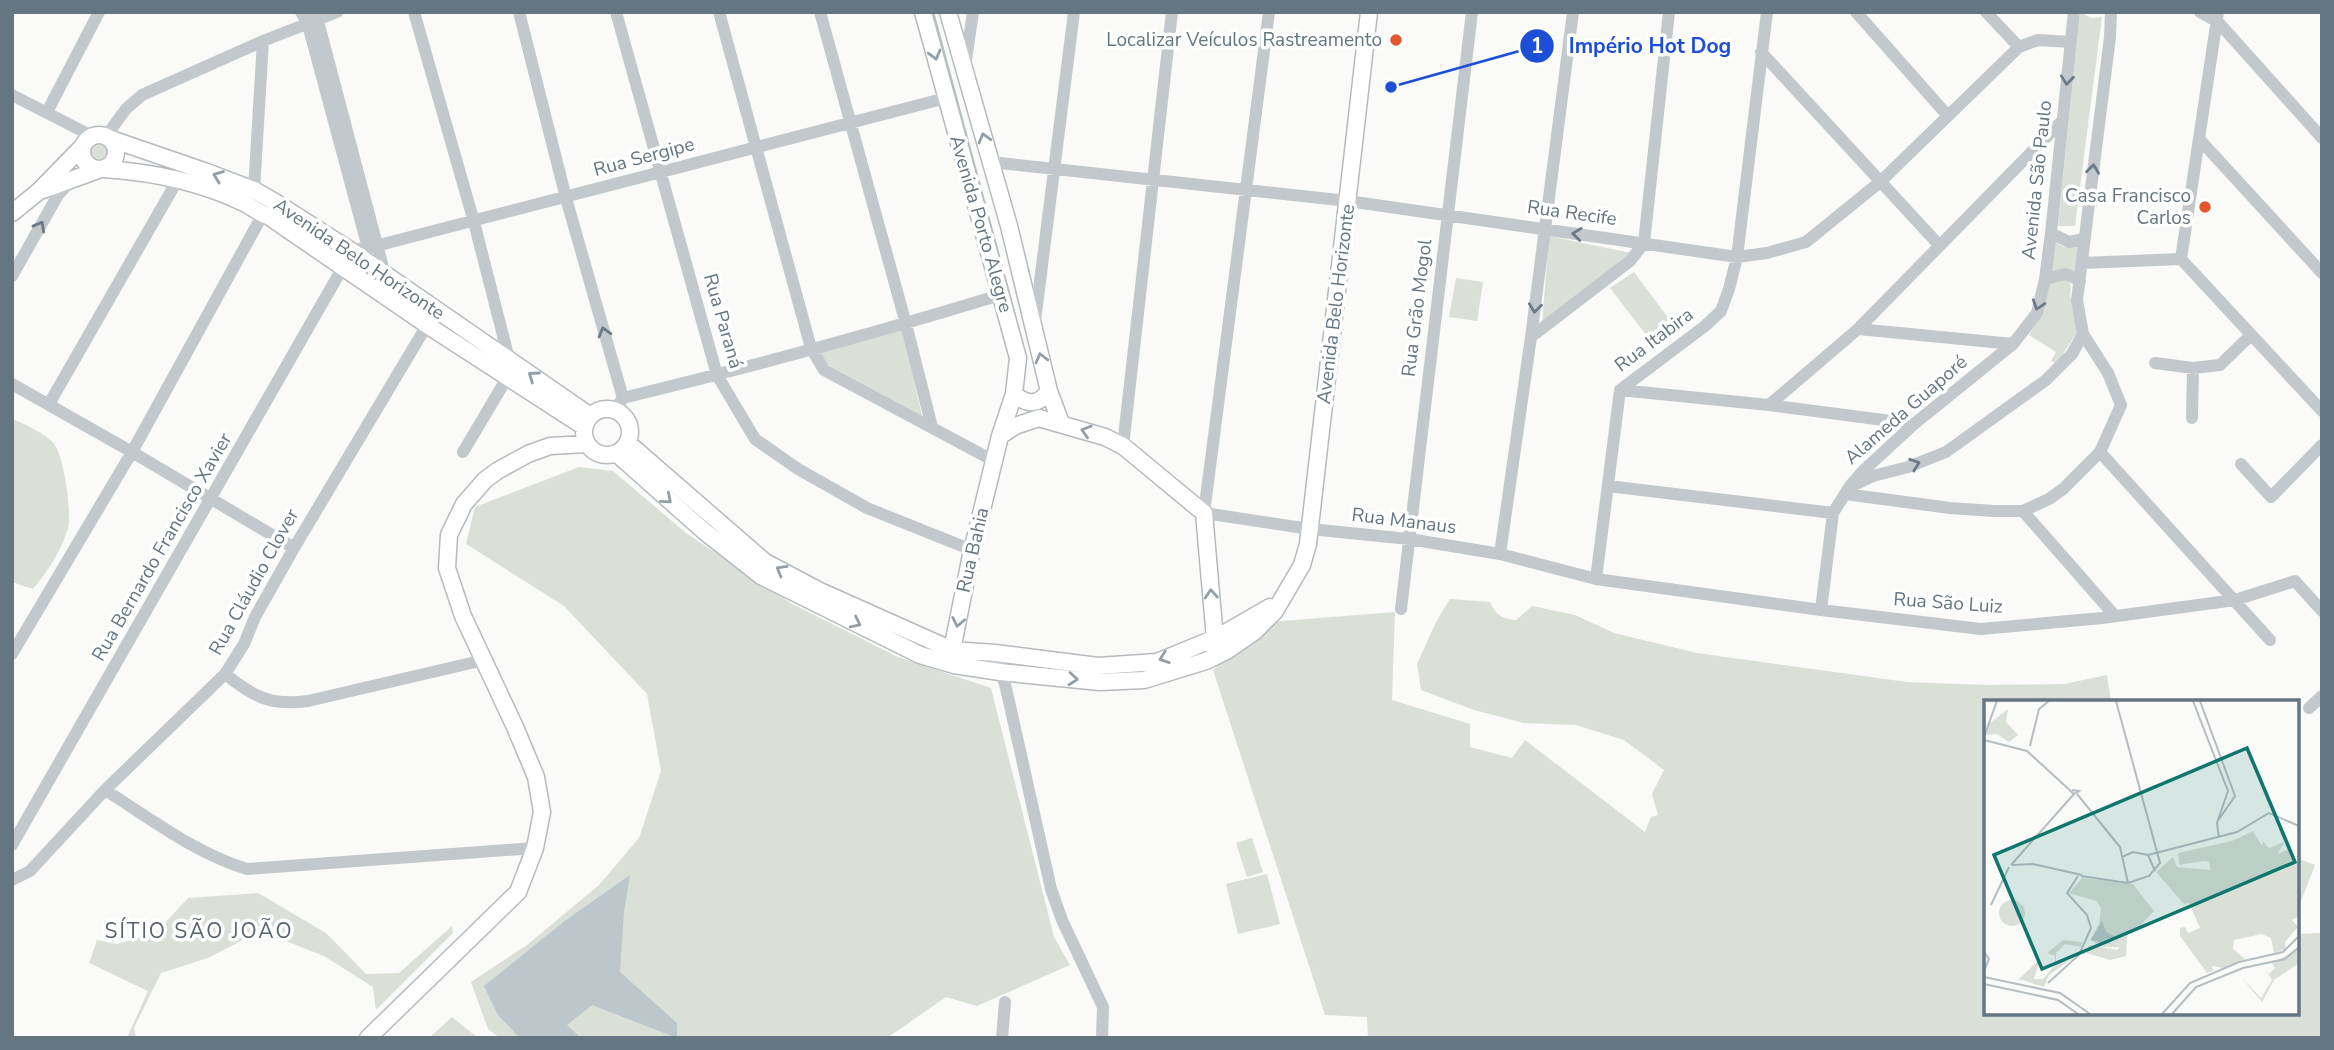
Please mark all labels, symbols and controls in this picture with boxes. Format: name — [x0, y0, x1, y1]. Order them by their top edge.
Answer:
callout: Império Hot Dog — [1520, 25, 1745, 67]
place label: Localizar Veículos Rastreamento — [1106, 27, 1382, 53]
marker: Localizar Veículos Rastreamento — [1388, 32, 1404, 48]
text: 1 — [1531, 32, 1543, 60]
text: Império Hot Dog — [1569, 32, 1731, 60]
one-way arrow — [927, 49, 941, 61]
one-way arrow — [2060, 75, 2075, 86]
street label: Avenida São Paulo — [2016, 99, 2058, 261]
street label: Rua Sergipe — [591, 131, 697, 183]
street label: Avenida Porto Alegre — [943, 132, 1019, 316]
one-way arrow — [977, 132, 992, 144]
one-way arrow — [2085, 163, 2100, 175]
one-way arrow — [212, 170, 224, 184]
place label: Casa Francisco Carlos — [2065, 183, 2191, 231]
street label: Avenida Belo Horizonte — [268, 192, 450, 326]
street label: Rua Recife — [1525, 194, 1619, 232]
marker: Casa Francisco Carlos — [2197, 199, 2213, 215]
street label: Avenida Belo Horizonte — [1311, 203, 1361, 405]
one-way arrow — [32, 221, 45, 233]
one-way arrow — [1571, 227, 1583, 242]
street label: Rua Grão Mogol — [1396, 237, 1438, 378]
street label: Rua Paraná — [697, 271, 749, 371]
one-way arrow — [2032, 299, 2046, 311]
one-way arrow — [1527, 302, 1542, 314]
street label: Rua Itabira — [1609, 302, 1699, 378]
one-way arrow — [598, 326, 613, 338]
street label: Alameda Guaporé — [1839, 349, 1973, 471]
one-way arrow — [1035, 352, 1050, 364]
one-way arrow — [528, 372, 541, 384]
one-way arrow — [1080, 424, 1092, 439]
street label: Rua Bernardo Francisco Xavier — [86, 428, 238, 666]
one-way arrow — [1908, 458, 1920, 472]
one-way arrow — [659, 490, 672, 503]
street label: Rua Manaus — [1350, 502, 1458, 540]
street label: Rua Cláudio Clover — [203, 504, 305, 660]
street label: Rua Bahia — [951, 505, 995, 595]
one-way arrow — [775, 566, 788, 579]
street label: Rua São Luiz — [1892, 586, 2004, 620]
one-way arrow — [1204, 589, 1219, 600]
one-way arrow — [849, 615, 861, 629]
one-way arrow — [951, 616, 966, 628]
one-way arrow — [1158, 650, 1170, 664]
one-way arrow — [1068, 671, 1079, 686]
inset map — [1984, 700, 2299, 1015]
district label: SÍTIO SÃO JOÃO — [104, 917, 294, 945]

